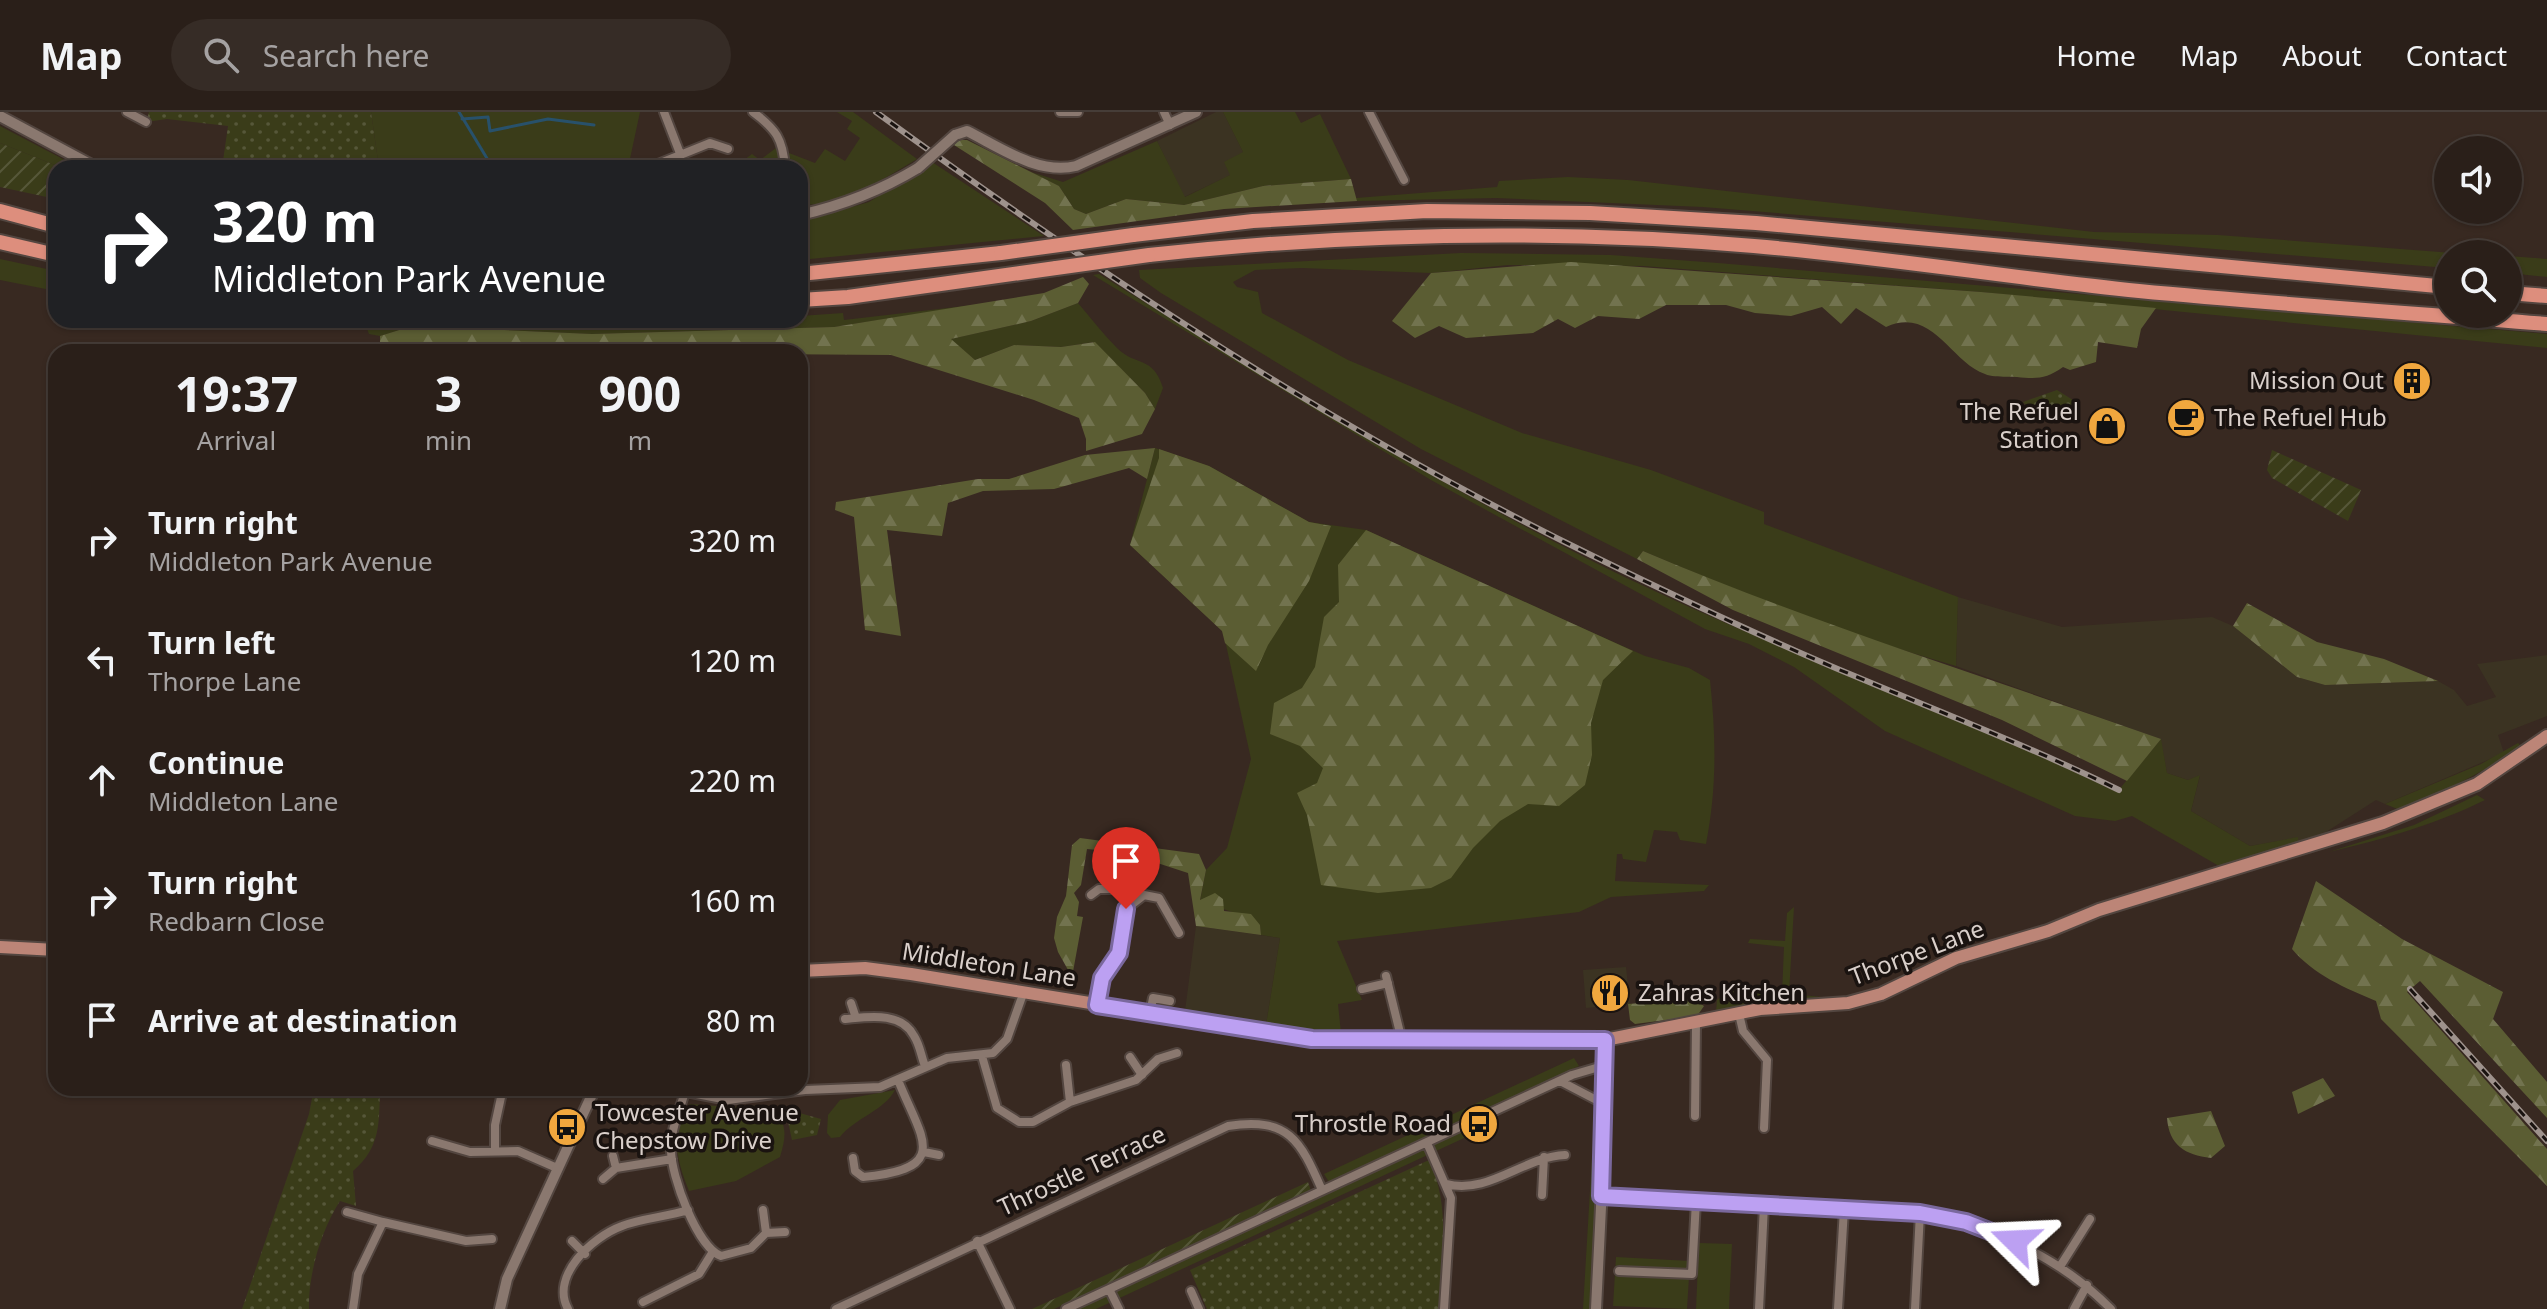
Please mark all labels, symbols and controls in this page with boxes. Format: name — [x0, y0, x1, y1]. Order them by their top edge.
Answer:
search box — [171, 19, 731, 91]
text: Map — [40, 29, 123, 81]
icon: search — [199, 33, 243, 77]
text: Search here — [263, 35, 430, 76]
text: Home — [2056, 36, 2136, 74]
text: Map — [2180, 36, 2238, 74]
text: About — [2282, 36, 2362, 74]
text: Contact — [2406, 36, 2507, 74]
map controls — [2434, 136, 2522, 328]
button: sound — [2434, 136, 2522, 224]
text: 320 m — [212, 182, 377, 258]
icon: right — [80, 192, 184, 296]
button: search — [2434, 240, 2522, 328]
text: Middleton Park Avenue — [212, 254, 606, 303]
building icon: Mission Out — [2391, 360, 2433, 402]
text: 19:37 — [175, 361, 298, 426]
text: 3 — [435, 361, 462, 426]
text: 900 — [599, 361, 681, 426]
place label: Mission Out — [2249, 363, 2384, 396]
place label: The Refuel Station — [1960, 394, 2079, 455]
cafe icon: The Refuel Hub — [2165, 397, 2207, 439]
place label: The Refuel Hub — [2214, 400, 2387, 433]
shop icon: The Refuel Station — [2086, 405, 2128, 447]
text: Arrival — [197, 422, 276, 458]
text: min — [425, 422, 472, 458]
text: m — [628, 422, 652, 458]
text: Turn right — [148, 502, 298, 543]
icon: right — [80, 518, 124, 562]
text: 320 m — [689, 520, 776, 561]
text: Middleton Park Avenue — [148, 543, 433, 579]
text: Turn left — [148, 622, 276, 663]
icon: left — [80, 638, 124, 682]
text: 120 m — [689, 640, 776, 681]
text: Thorpe Lane — [148, 663, 301, 699]
text: Continue — [148, 742, 284, 783]
icon: ahead — [80, 758, 124, 802]
text: 220 m — [689, 760, 776, 801]
text: Middleton Lane — [148, 783, 339, 819]
pin — [1092, 827, 1160, 909]
icon: arrive — [1104, 839, 1148, 883]
text: Turn right — [148, 862, 298, 903]
icon: right — [80, 878, 124, 922]
text: 160 m — [689, 880, 776, 921]
text: Redbarn Close — [148, 903, 325, 939]
street label: Thorpe Lane — [1844, 911, 1988, 992]
street label: Middleton Lane — [900, 933, 1079, 994]
restaurant icon: Zahras Kitchen — [1589, 972, 1631, 1014]
place label: Zahras Kitchen — [1638, 975, 1805, 1008]
icon: arrive — [80, 998, 124, 1042]
text: Arrive at destination — [148, 1000, 458, 1041]
text: 80 m — [706, 1000, 776, 1041]
place label: Towcester Avenue Chepstow Drive — [595, 1095, 799, 1156]
bus stop icon: Throstle Road — [1458, 1103, 1500, 1145]
bus stop icon: Towcester Avenue Chepstow Drive — [546, 1106, 588, 1148]
place label: Throstle Road — [1295, 1106, 1451, 1139]
street label: Throstle Terrace — [992, 1116, 1171, 1223]
position arrow — [1973, 1199, 2057, 1283]

